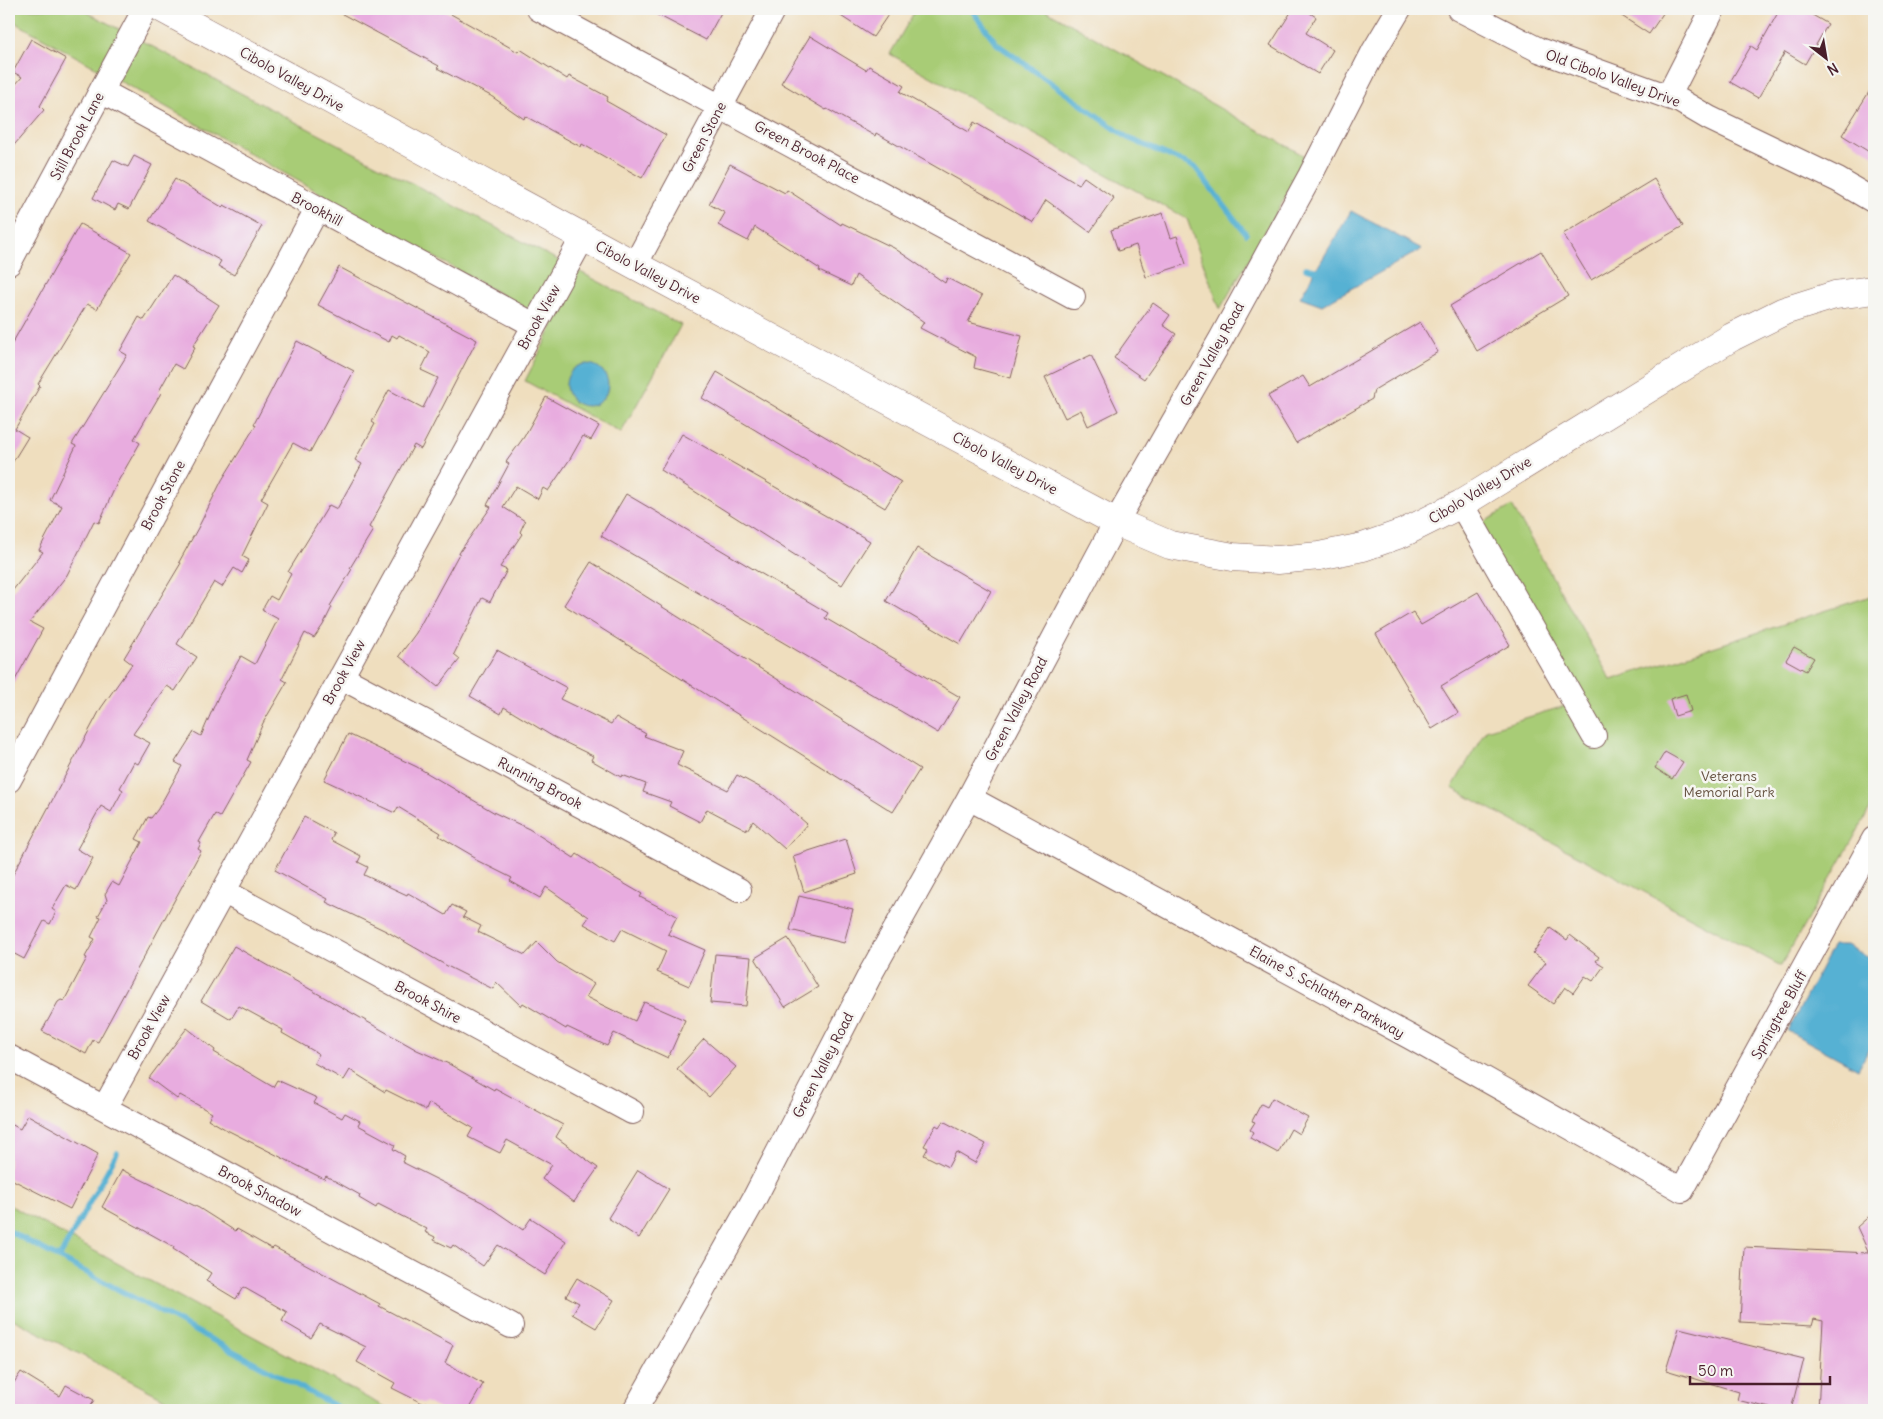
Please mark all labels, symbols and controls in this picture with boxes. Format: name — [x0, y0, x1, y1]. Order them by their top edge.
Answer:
north arrow — [1800, 32, 1850, 82]
street label: Cibolo Valley Drive — [237, 43, 347, 115]
street label: Old Cibolo Valley Drive — [1543, 45, 1683, 111]
text: N — [1824, 59, 1841, 79]
street label: Still Brook Lane — [46, 89, 108, 183]
street label: Green Stone — [678, 98, 730, 176]
street label: Green Brook Place — [751, 117, 863, 187]
street label: Brookhill — [288, 188, 346, 230]
street label: Cibolo Valley Drive — [592, 237, 704, 307]
street label: Brook View — [514, 281, 564, 353]
street label: Green Valley Road — [1176, 299, 1248, 409]
street label: Cibolo Valley Drive — [949, 428, 1061, 498]
street label: Cibolo Valley Drive — [1425, 452, 1535, 528]
street label: Brook Stone — [137, 457, 189, 533]
street label: Brook View — [319, 636, 369, 708]
street label: Green Valley Road — [981, 654, 1051, 764]
street label: Running Brook — [495, 753, 585, 813]
park label: Veterans Memorial Park — [1683, 767, 1775, 801]
street label: Elaine S. Schlather Parkway — [1246, 942, 1408, 1042]
street label: Springtree Bluff — [1747, 967, 1811, 1062]
street label: Brook Shire — [392, 977, 464, 1027]
street label: Brook View — [124, 991, 174, 1063]
street label: Green Valley Road — [789, 1009, 857, 1121]
street label: Brook Shadow — [215, 1161, 305, 1221]
scale bar — [1690, 1354, 1830, 1386]
text: 50 m — [1698, 1361, 1733, 1380]

